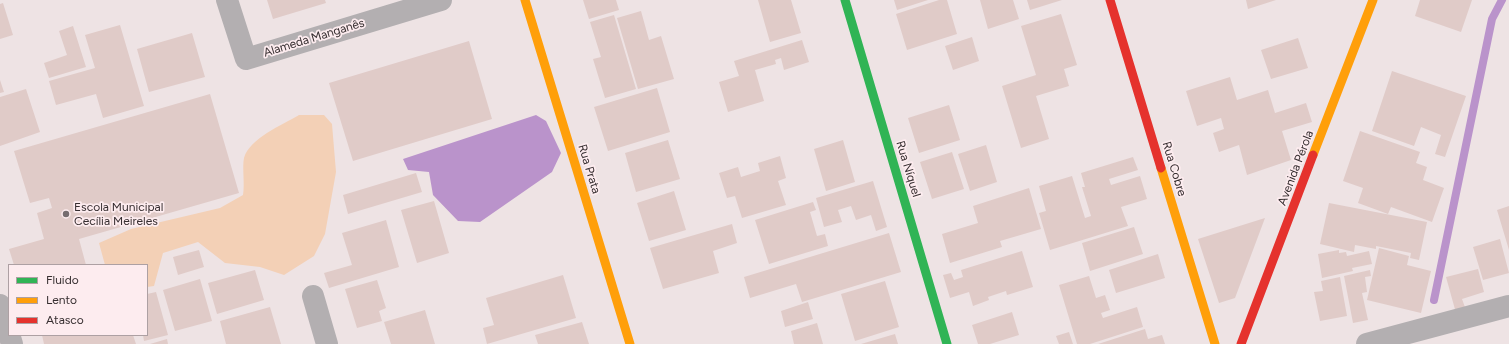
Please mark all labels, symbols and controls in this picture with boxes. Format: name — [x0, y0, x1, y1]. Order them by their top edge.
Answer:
street label: Alameda Manganês — [262, 16, 366, 60]
street label: Avenida Pérola — [1275, 128, 1317, 208]
street label: Rua Níquel — [893, 139, 923, 199]
street label: Rua Cobre — [1159, 140, 1189, 198]
street label: Rua Prata — [575, 143, 603, 195]
place label: Escola Municipal Cecília Meireles — [74, 200, 163, 228]
marker: Escola Municipal Cecília Meireles — [61, 209, 71, 219]
legend — [8, 264, 148, 336]
text: Fluido — [46, 273, 79, 287]
text: Lento — [46, 293, 77, 307]
text: Atasco — [46, 313, 84, 327]

